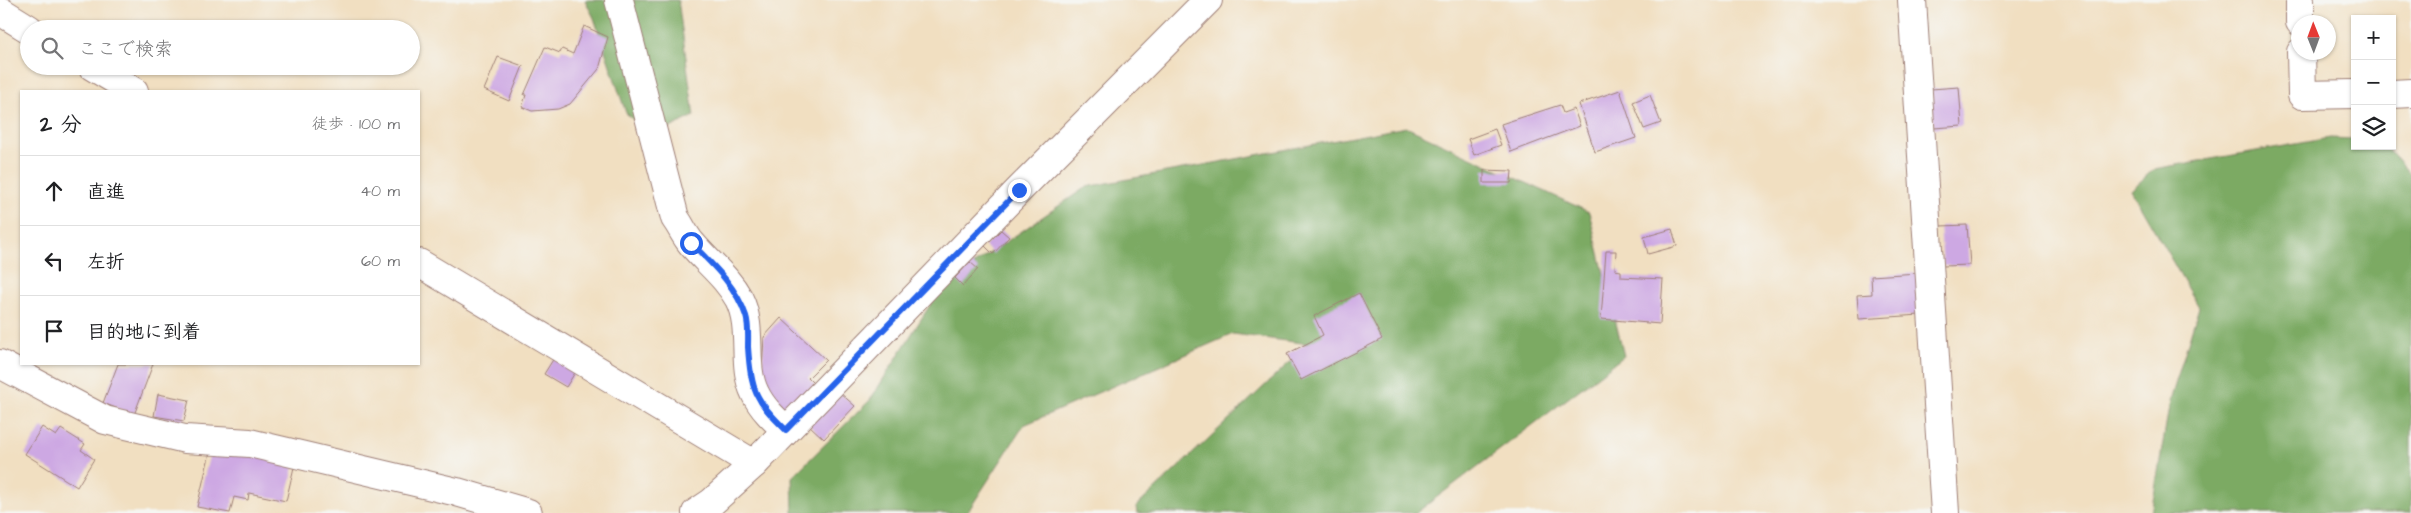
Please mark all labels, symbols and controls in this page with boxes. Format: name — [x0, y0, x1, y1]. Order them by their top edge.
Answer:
north arrow — [2291, 15, 2336, 60]
map controls — [2351, 15, 2396, 150]
button: + — [2351, 15, 2396, 60]
search box — [20, 20, 420, 75]
icon: search — [38, 34, 66, 62]
text: ここで検索 — [78, 36, 173, 63]
button: − — [2351, 60, 2396, 105]
button: layers — [2351, 105, 2396, 150]
text: 2 分 — [40, 110, 81, 139]
text: 徒歩 · 100 m — [312, 113, 400, 135]
icon: ahead — [40, 177, 68, 205]
text: 直進 — [87, 179, 125, 206]
route end — [1008, 179, 1031, 202]
text: 40 m — [360, 180, 400, 202]
route start — [680, 232, 703, 255]
icon: left — [40, 247, 68, 275]
text: 左折 — [87, 249, 125, 276]
text: 60 m — [361, 250, 400, 272]
icon: arrive — [40, 317, 68, 345]
text: 目的地に到着 — [87, 319, 201, 346]

